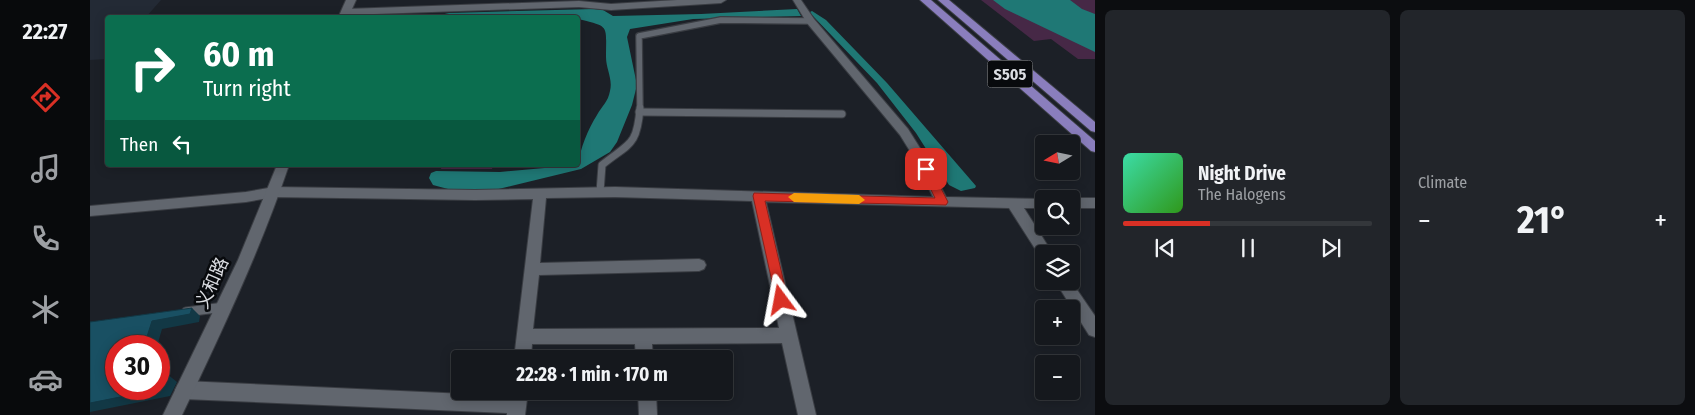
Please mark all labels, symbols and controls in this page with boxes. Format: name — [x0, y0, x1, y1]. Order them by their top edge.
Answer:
text: 22:27 — [23, 18, 67, 45]
text: 60 m — [203, 33, 274, 75]
icon: right — [120, 35, 185, 100]
road number: S505 — [988, 61, 1032, 88]
text: Turn right — [203, 75, 291, 102]
icon: directions — [28, 80, 63, 115]
icon: left — [168, 130, 196, 158]
text: Then — [120, 133, 158, 156]
north arrow — [1035, 135, 1080, 180]
map controls — [1035, 135, 1080, 400]
pin — [905, 148, 947, 190]
icon: music — [28, 151, 63, 186]
icon: arrive — [912, 155, 940, 183]
text: Night Drive — [1198, 162, 1286, 185]
text: Climate — [1418, 173, 1467, 192]
text: The Halogens — [1198, 185, 1286, 204]
button: search — [1035, 190, 1080, 235]
text: 21° — [1517, 197, 1568, 243]
text: − — [1418, 204, 1431, 237]
text: + — [1654, 204, 1667, 237]
icon: phone — [28, 221, 63, 256]
icon: previous — [1151, 234, 1179, 262]
icon: pause — [1234, 234, 1262, 262]
icon: next — [1317, 234, 1345, 262]
button: layers — [1035, 245, 1080, 290]
street label: 义和路 — [191, 254, 233, 312]
position arrow — [754, 273, 806, 325]
icon: climate — [28, 292, 63, 327]
button: + — [1035, 300, 1080, 345]
speed limit sign: 30 — [105, 335, 170, 400]
button: − — [1035, 355, 1080, 400]
icon: car — [28, 362, 63, 397]
text: 22:28 · 1 min · 170 m — [516, 363, 668, 386]

